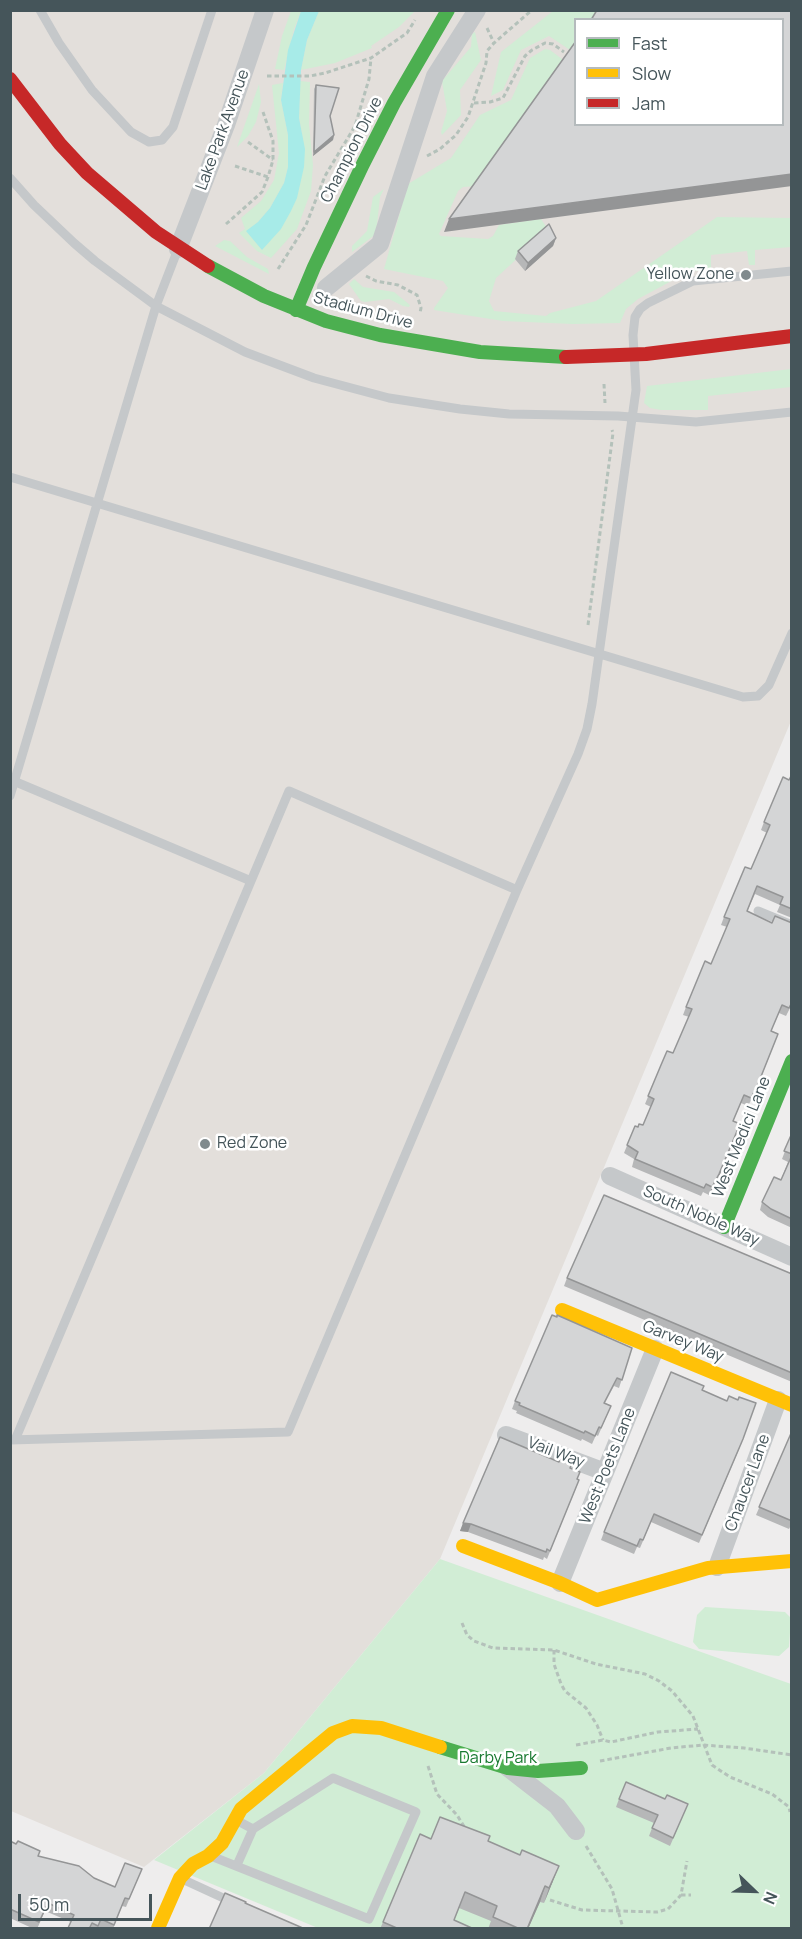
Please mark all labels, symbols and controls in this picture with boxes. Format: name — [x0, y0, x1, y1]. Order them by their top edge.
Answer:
legend — [574, 18, 784, 126]
text: Fast — [632, 31, 667, 55]
text: Slow — [632, 61, 671, 85]
street label: Lake Park Avenue — [192, 67, 254, 193]
text: Jam — [632, 91, 666, 115]
street label: Champion Drive — [317, 94, 387, 206]
place label: Yellow Zone — [647, 265, 734, 285]
marker: Yellow Zone — [739, 268, 753, 282]
street label: Stadium Drive — [311, 289, 415, 333]
street label: West Medici Lane — [709, 1074, 775, 1200]
place label: Red Zone — [217, 1134, 287, 1154]
marker: Red Zone — [198, 1137, 212, 1151]
street label: South Noble Way — [640, 1182, 762, 1250]
street label: Garvey Way — [640, 1317, 726, 1367]
street label: West Poets Lane — [576, 1405, 640, 1527]
street label: Chaucer Lane — [722, 1432, 774, 1534]
street label: Vail Way — [525, 1433, 587, 1473]
park label: Darby Park — [459, 1749, 537, 1769]
north arrow — [724, 1861, 784, 1921]
scale bar — [21, 1882, 154, 1920]
text: N — [758, 1888, 783, 1908]
text: 50 m — [29, 1892, 69, 1916]

